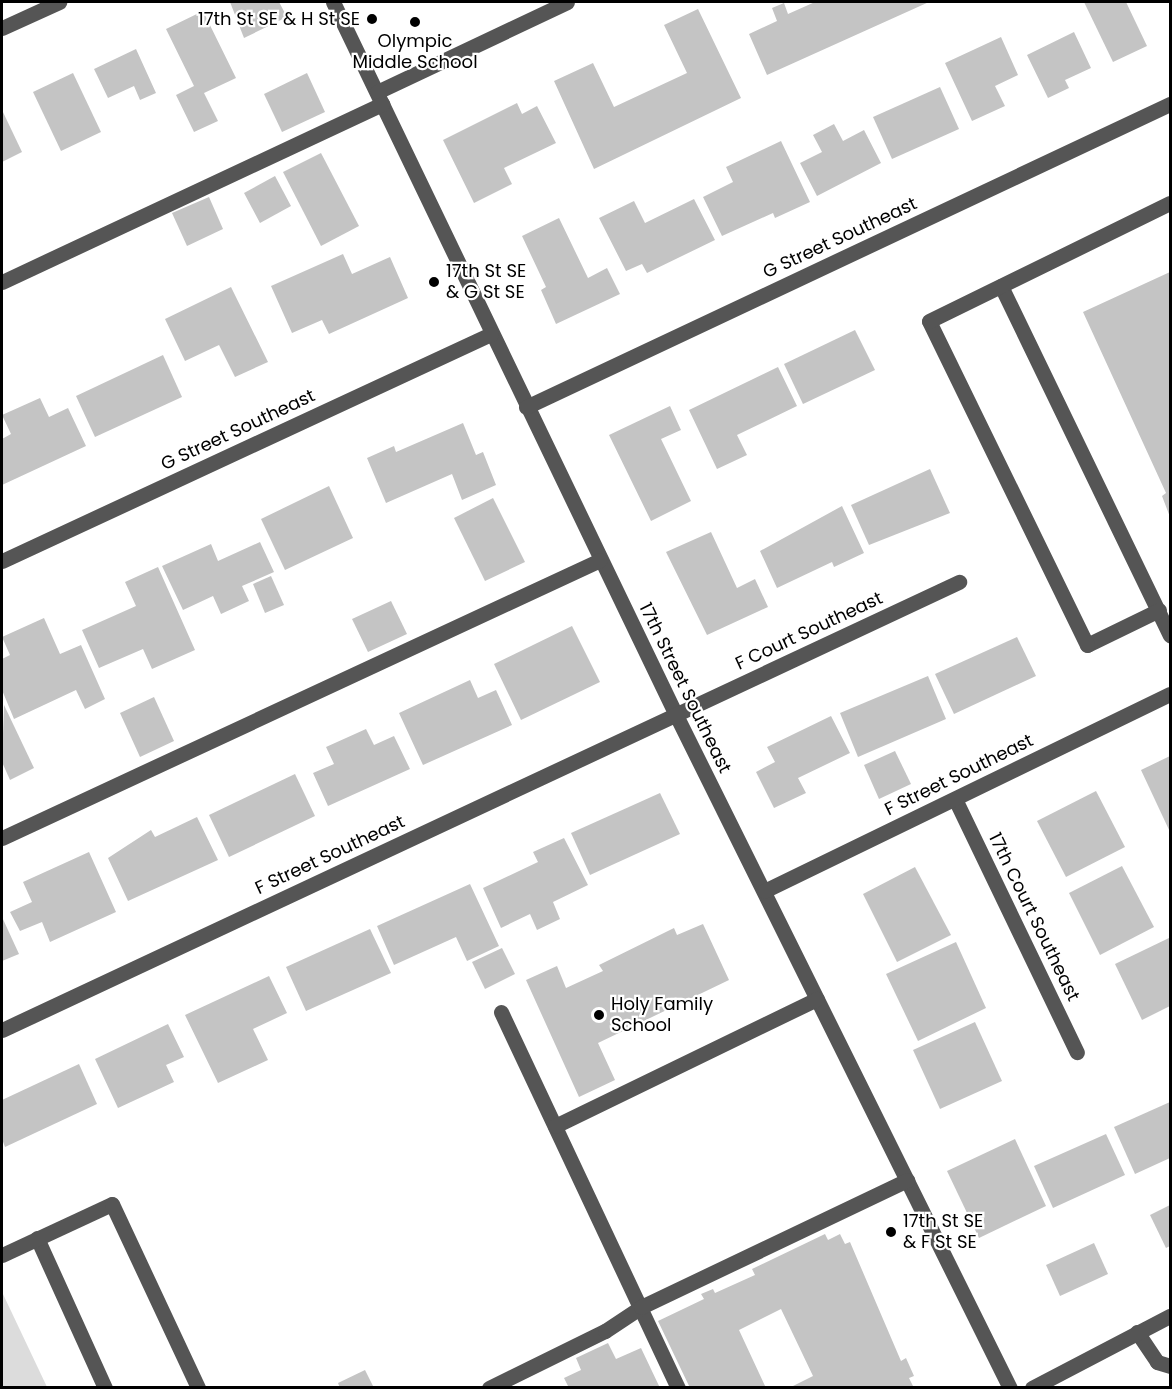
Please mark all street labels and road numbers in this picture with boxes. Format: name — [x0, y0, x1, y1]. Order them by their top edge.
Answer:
street label: G Street Southeast — [760, 193, 920, 283]
street label: G Street Southeast — [158, 385, 318, 475]
street label: F Court Southeast — [732, 587, 886, 675]
street label: 17th Street Southeast — [634, 599, 736, 777]
street label: F Street Southeast — [881, 730, 1037, 820]
street label: F Street Southeast — [252, 811, 408, 899]
street label: 17th Court Southeast — [984, 829, 1084, 1005]

